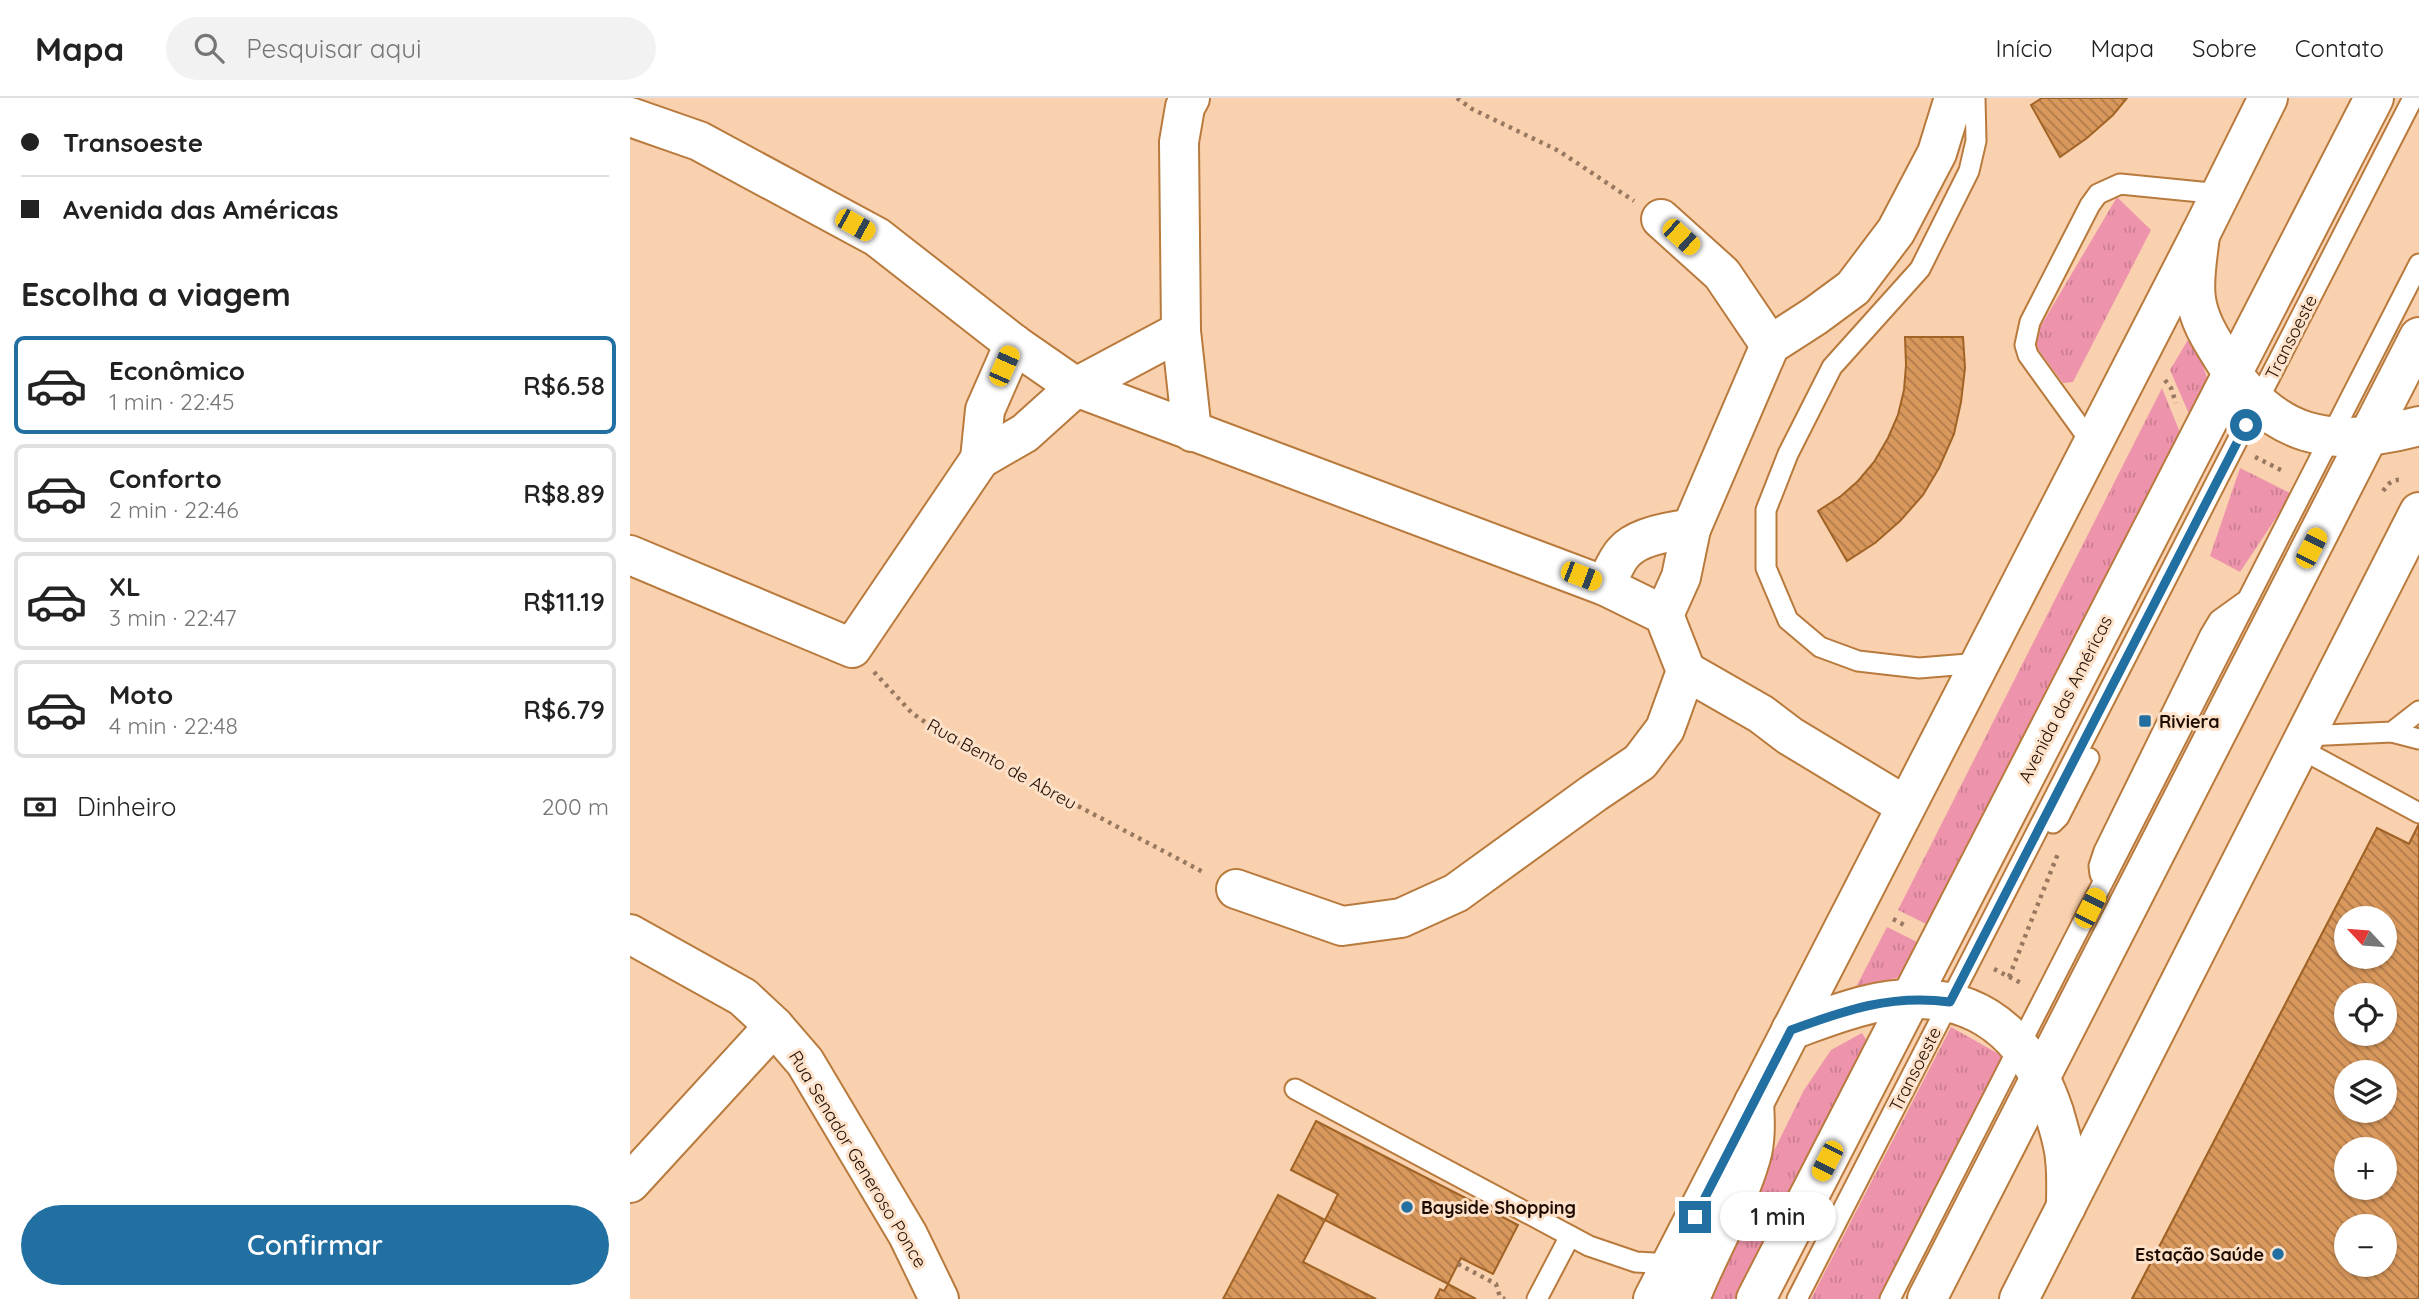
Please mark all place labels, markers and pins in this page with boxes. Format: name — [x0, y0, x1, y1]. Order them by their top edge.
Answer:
place label: Riviera — [2159, 710, 2220, 733]
marker: Riviera — [2137, 713, 2153, 729]
place label: Bayside Shopping — [1421, 1196, 1576, 1219]
marker: Bayside Shopping — [1399, 1199, 1415, 1215]
place label: Estação Saúde — [2135, 1243, 2264, 1266]
marker: Estação Saúde — [2270, 1246, 2286, 1262]

